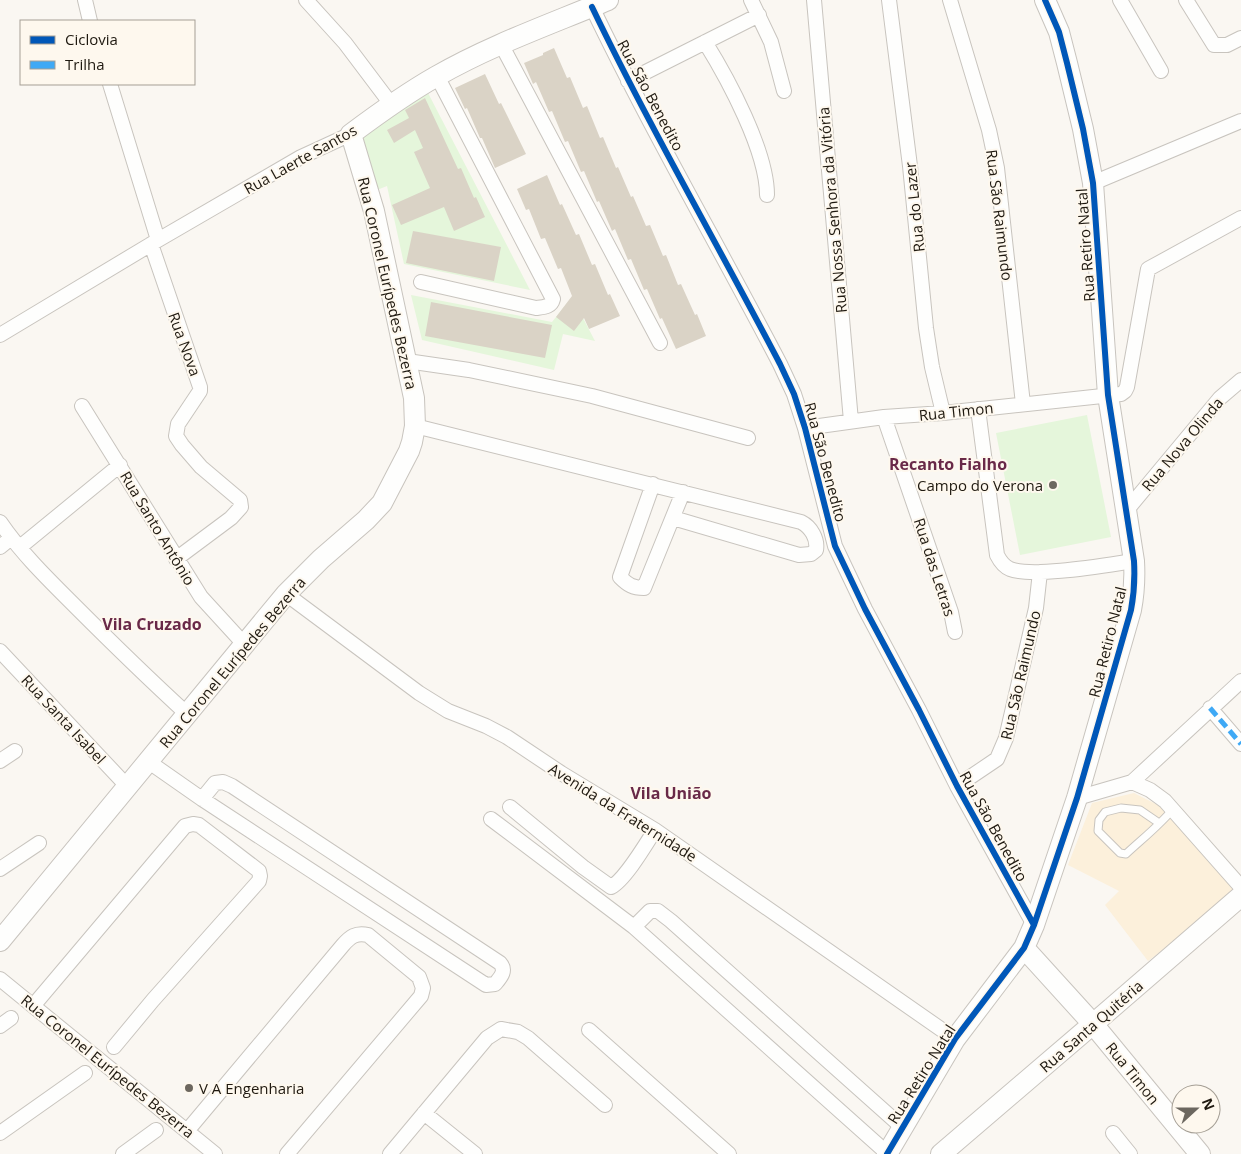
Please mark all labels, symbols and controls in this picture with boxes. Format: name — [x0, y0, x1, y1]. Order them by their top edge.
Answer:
legend — [20, 20, 195, 85]
text: Ciclovia — [65, 29, 118, 49]
street label: Rua São Benedito — [613, 36, 689, 154]
text: Trilha — [65, 54, 105, 74]
street label: Rua Nossa Senhora da Vitória — [813, 106, 851, 314]
street label: Rua Laerte Santos — [240, 120, 360, 198]
street label: Rua São Raimundo — [982, 148, 1018, 282]
street label: Rua do Lazer — [899, 161, 929, 253]
street label: Rua Coronel Eurípedes Bezerra — [354, 175, 422, 391]
street label: Rua Retiro Natal — [1071, 188, 1099, 302]
street label: Rua Nova — [164, 309, 206, 379]
street label: Rua Nova Olinda — [1137, 393, 1227, 495]
street label: Rua Timon — [918, 397, 994, 425]
street label: Rua São Benedito — [800, 400, 852, 524]
district label: Recanto Fialho — [889, 453, 1007, 475]
street label: Rua Santo Antônio — [116, 467, 200, 589]
place label: Campo do Verona — [917, 475, 1043, 495]
marker: Campo do Verona — [1047, 479, 1059, 491]
street label: Rua das Letras — [910, 515, 960, 619]
street label: Rua Coronel Eurípedes Bezerra — [154, 572, 310, 752]
street label: Rua Retiro Natal — [1084, 584, 1130, 700]
street label: Rua São Raimundo — [995, 608, 1045, 742]
district label: Vila Cruzado — [102, 613, 202, 635]
street label: Rua Santa Isabel — [17, 670, 111, 768]
street label: Avenida da Fraternidade — [545, 758, 701, 866]
street label: Rua São Benedito — [955, 767, 1033, 885]
district label: Vila União — [630, 782, 712, 804]
street label: Rua Santa Quitéria — [1035, 976, 1147, 1076]
street label: Rua Coronel Eurípedes Bezerra — [17, 990, 199, 1142]
street label: Rua Retiro Natal — [882, 1021, 960, 1127]
street label: Rua Timon — [1102, 1038, 1164, 1108]
place label: V A Engenharia — [199, 1078, 304, 1098]
marker: V A Engenharia — [183, 1082, 195, 1094]
north arrow — [1171, 1084, 1221, 1134]
text: N — [1198, 1095, 1220, 1113]

